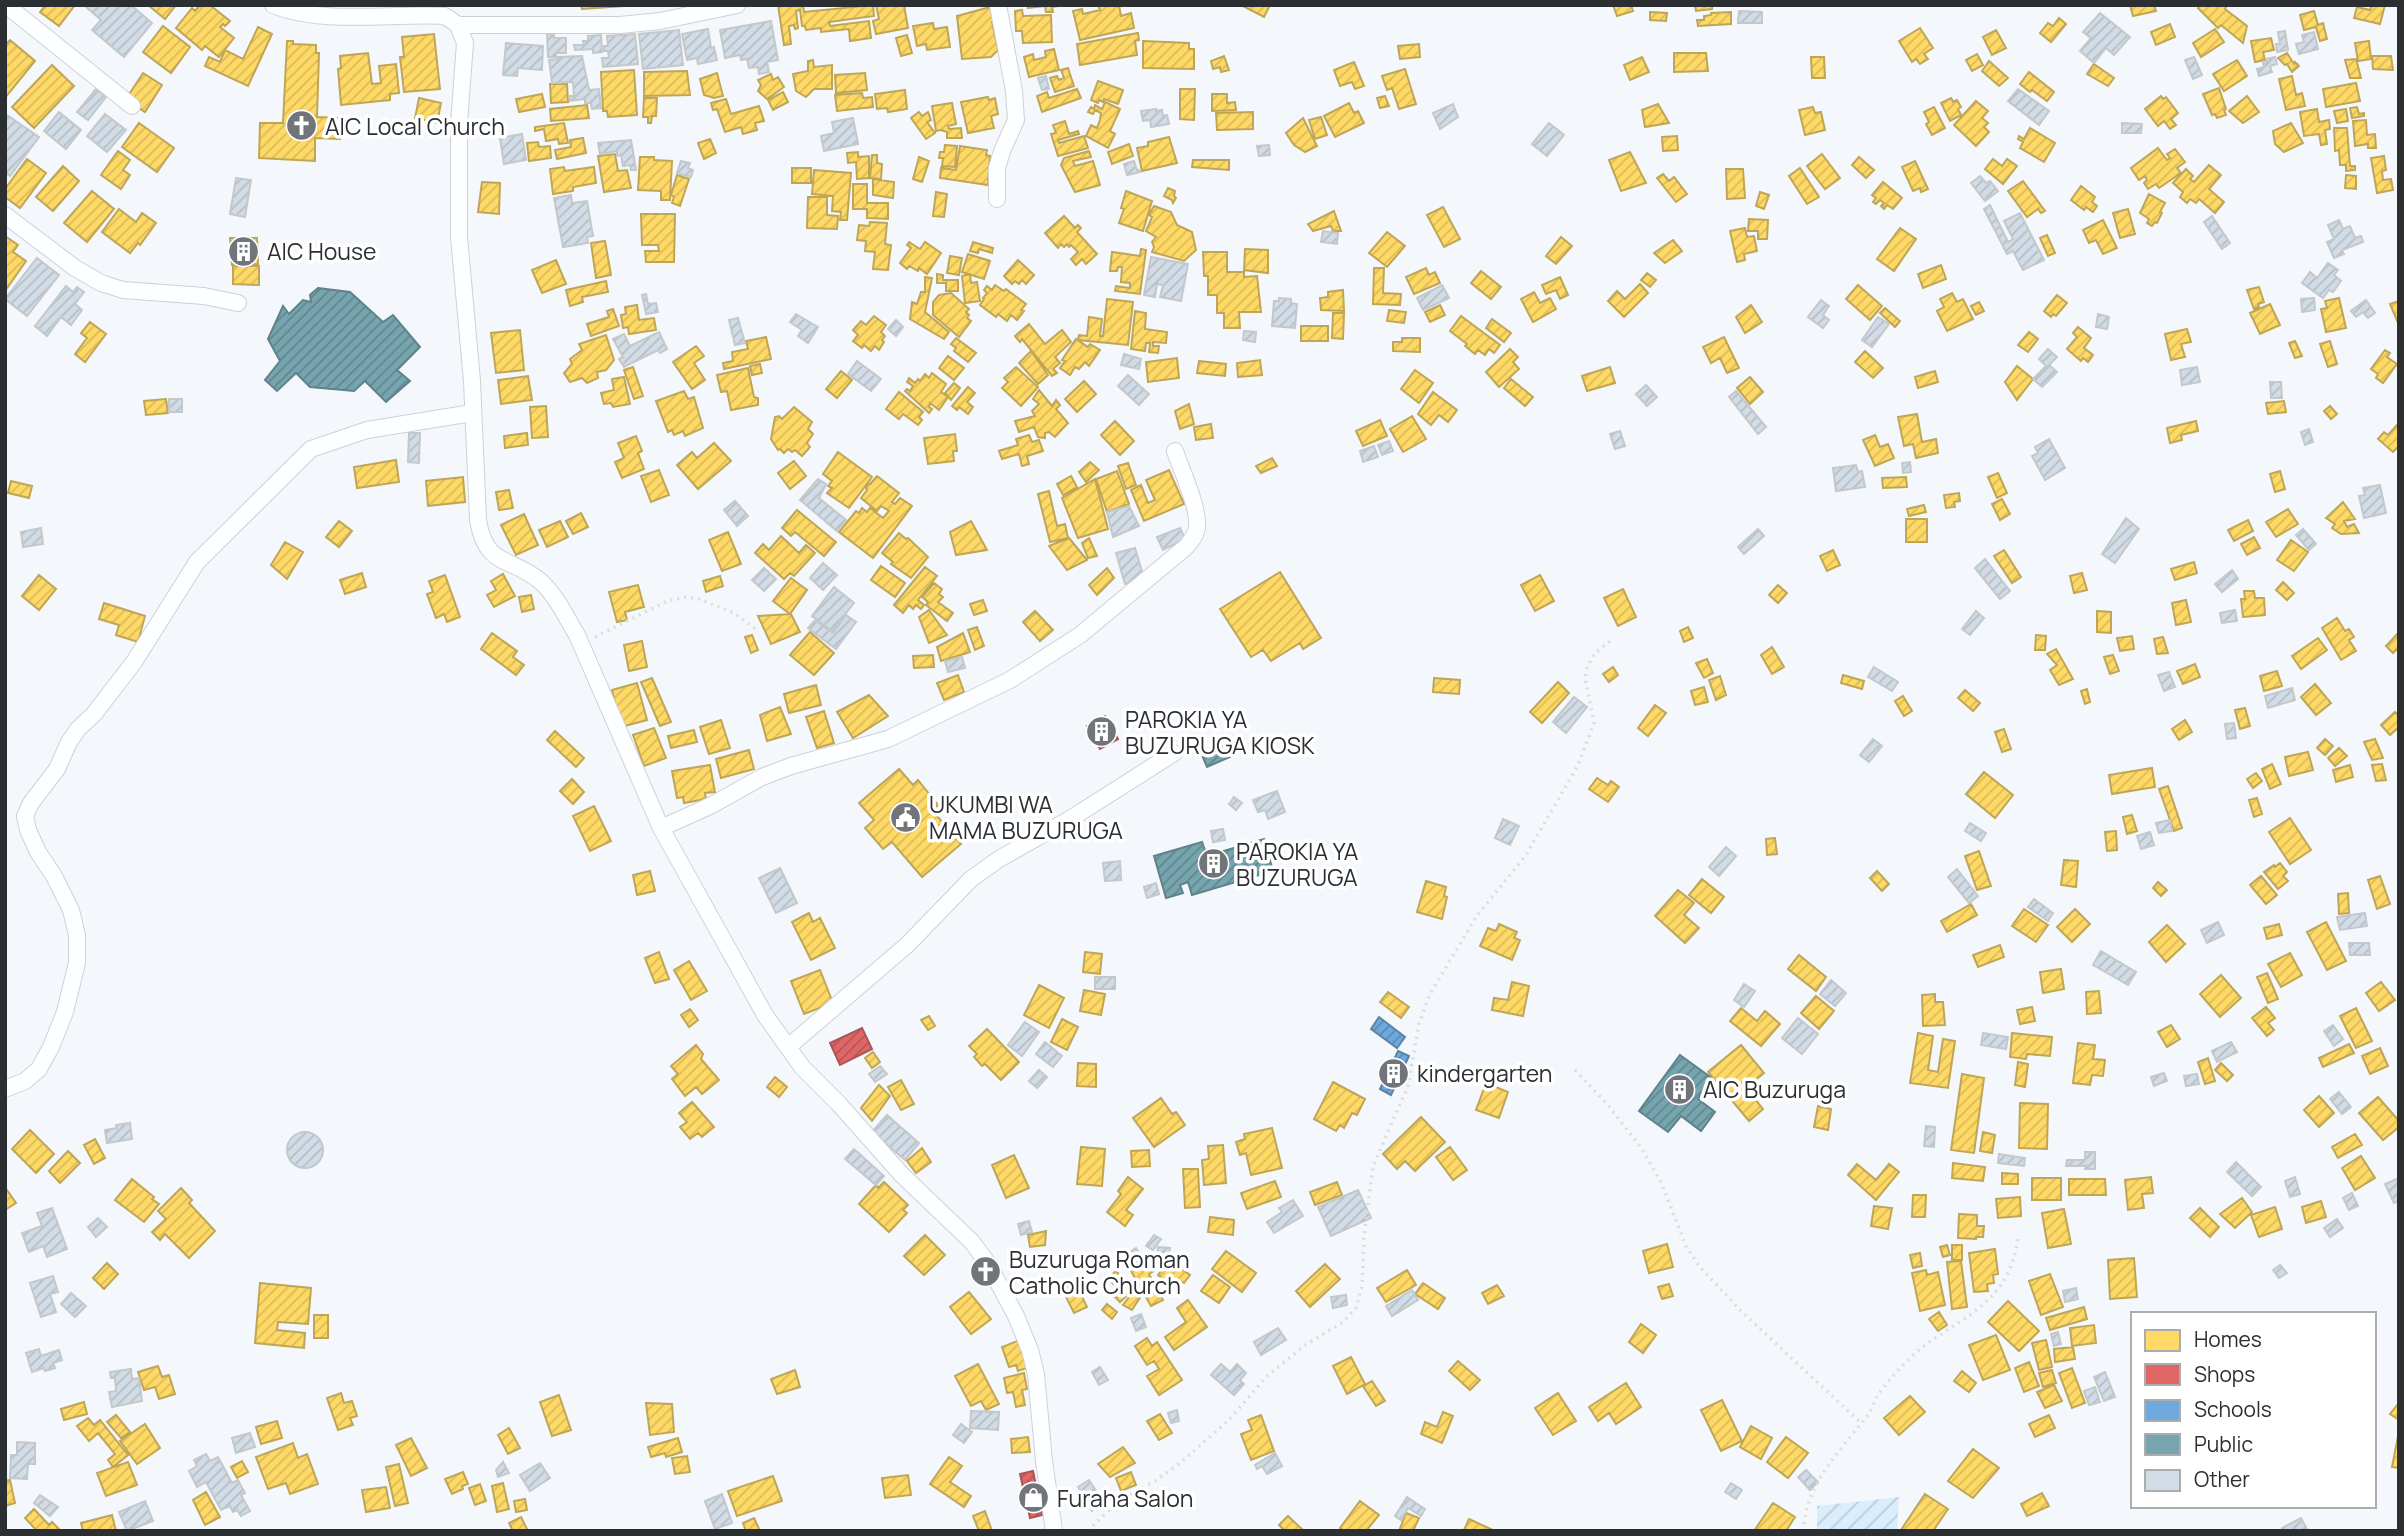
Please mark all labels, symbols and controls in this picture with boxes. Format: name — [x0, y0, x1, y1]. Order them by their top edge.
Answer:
church icon: AIC Local Church — [285, 109, 319, 143]
place label: AIC Local Church — [325, 110, 505, 142]
building icon: AIC House — [227, 234, 261, 268]
place label: AIC House — [267, 235, 377, 267]
place label: PAROKIA YA BUZURUGA KIOSK — [1125, 703, 1315, 761]
building icon: PAROKIA YA BUZURUGA KIOSK — [1085, 715, 1119, 749]
place label: UKUMBI WA MAMA BUZURUGA — [929, 788, 1123, 846]
public building icon: UKUMBI WA MAMA BUZURUGA — [889, 800, 923, 834]
place label: PAROKIA YA BUZURUGA — [1236, 835, 1359, 893]
building icon: PAROKIA YA BUZURUGA — [1196, 847, 1230, 881]
building icon: kindergarten — [1377, 1056, 1411, 1090]
place label: kindergarten — [1417, 1057, 1552, 1089]
building icon: AIC Buzuruga — [1663, 1072, 1697, 1106]
place label: AIC Buzuruga — [1703, 1073, 1846, 1105]
place label: Buzuruga Roman Catholic Church — [1009, 1243, 1190, 1301]
church icon: Buzuruga Roman Catholic Church — [969, 1255, 1003, 1289]
legend — [2131, 1312, 2376, 1508]
text: Homes — [2194, 1325, 2262, 1353]
text: Shops — [2194, 1360, 2255, 1388]
text: Schools — [2194, 1395, 2272, 1423]
text: Public — [2194, 1430, 2253, 1458]
text: Other — [2194, 1465, 2250, 1493]
shop icon: Furaha Salon — [1017, 1481, 1051, 1515]
place label: Furaha Salon — [1057, 1482, 1193, 1514]

